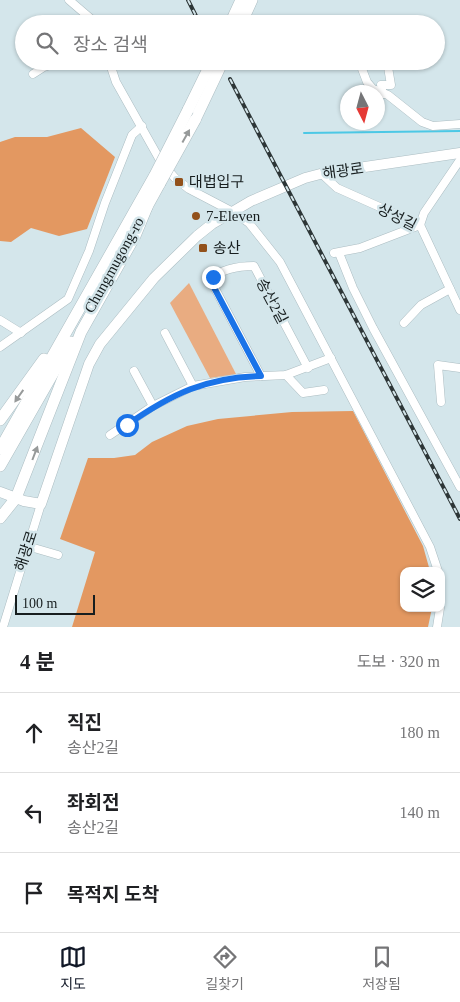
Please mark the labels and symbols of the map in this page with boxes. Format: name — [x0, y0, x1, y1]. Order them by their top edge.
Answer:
north arrow — [340, 85, 385, 130]
one-way arrow — [181, 129, 190, 143]
street label: 해광로 — [321, 160, 365, 182]
place label: 대법입구 — [189, 174, 244, 190]
marker: 대법입구 — [173, 176, 185, 188]
street label: 상성길 — [375, 200, 419, 234]
place label: 7-Eleven — [206, 208, 261, 224]
marker: 7-Eleven — [190, 210, 202, 222]
street label: Chungmugong-ro — [81, 214, 147, 316]
place label: 송산 — [213, 240, 241, 256]
marker: 송산 — [197, 242, 209, 254]
route end — [202, 266, 225, 289]
street label: 송산2길 — [253, 276, 291, 326]
one-way arrow — [14, 389, 24, 403]
route start — [116, 414, 139, 437]
one-way arrow — [32, 446, 39, 461]
street label: 해광로 — [12, 529, 40, 573]
scale bar — [15, 592, 95, 615]

